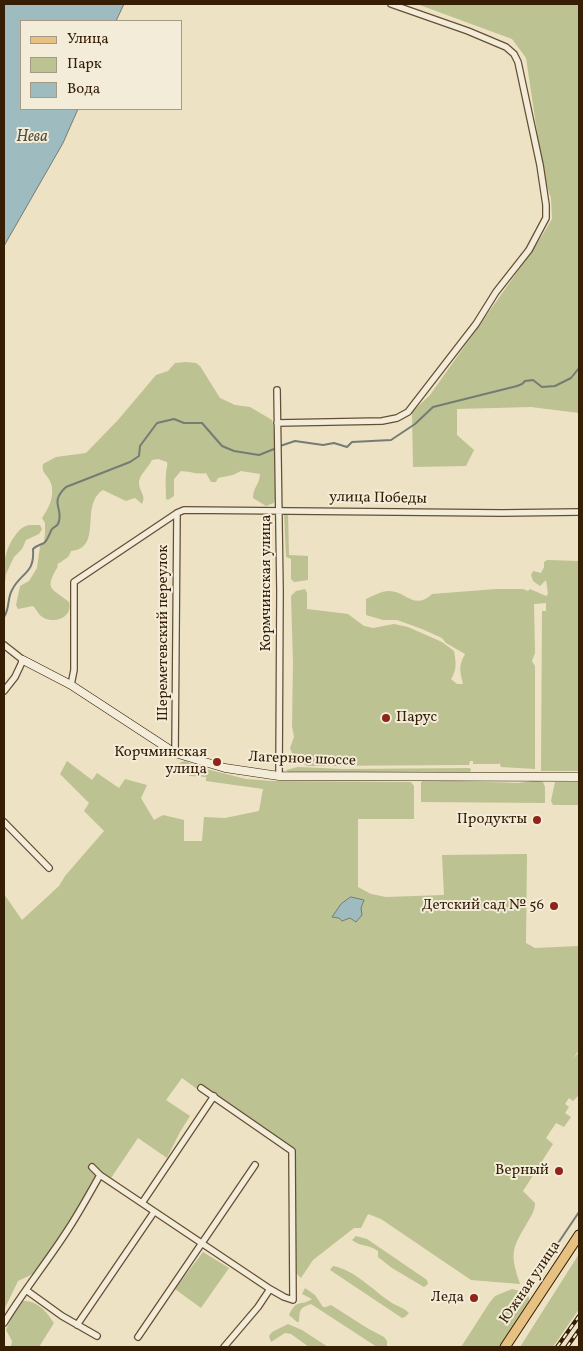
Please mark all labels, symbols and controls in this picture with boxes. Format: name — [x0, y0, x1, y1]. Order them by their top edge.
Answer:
legend — [20, 20, 182, 110]
text: Улица — [67, 29, 109, 50]
text: Парк — [67, 54, 102, 75]
text: Вода — [67, 79, 100, 100]
water label: Нева — [16, 128, 48, 148]
street label: улица Победы — [329, 489, 427, 509]
street label: Кормчинская улица — [258, 514, 276, 652]
street label: Шереметевский переулок — [155, 545, 173, 721]
place label: Парус — [396, 709, 437, 727]
marker: Парус — [380, 712, 392, 724]
place label: Корчминская улица — [114, 744, 207, 779]
street label: Лагерное шоссе — [248, 749, 356, 771]
marker: Корчминская улица — [211, 756, 223, 768]
place label: Продукты — [457, 811, 527, 829]
marker: Продукты — [531, 814, 543, 826]
place label: Детский сад № 56 — [422, 897, 544, 915]
marker: Детский сад № 56 — [548, 900, 560, 912]
place label: Верный — [495, 1162, 549, 1180]
marker: Верный — [553, 1165, 565, 1177]
street label: Южная улица — [497, 1238, 565, 1328]
place label: Леда — [431, 1289, 464, 1307]
marker: Леда — [468, 1292, 480, 1304]

